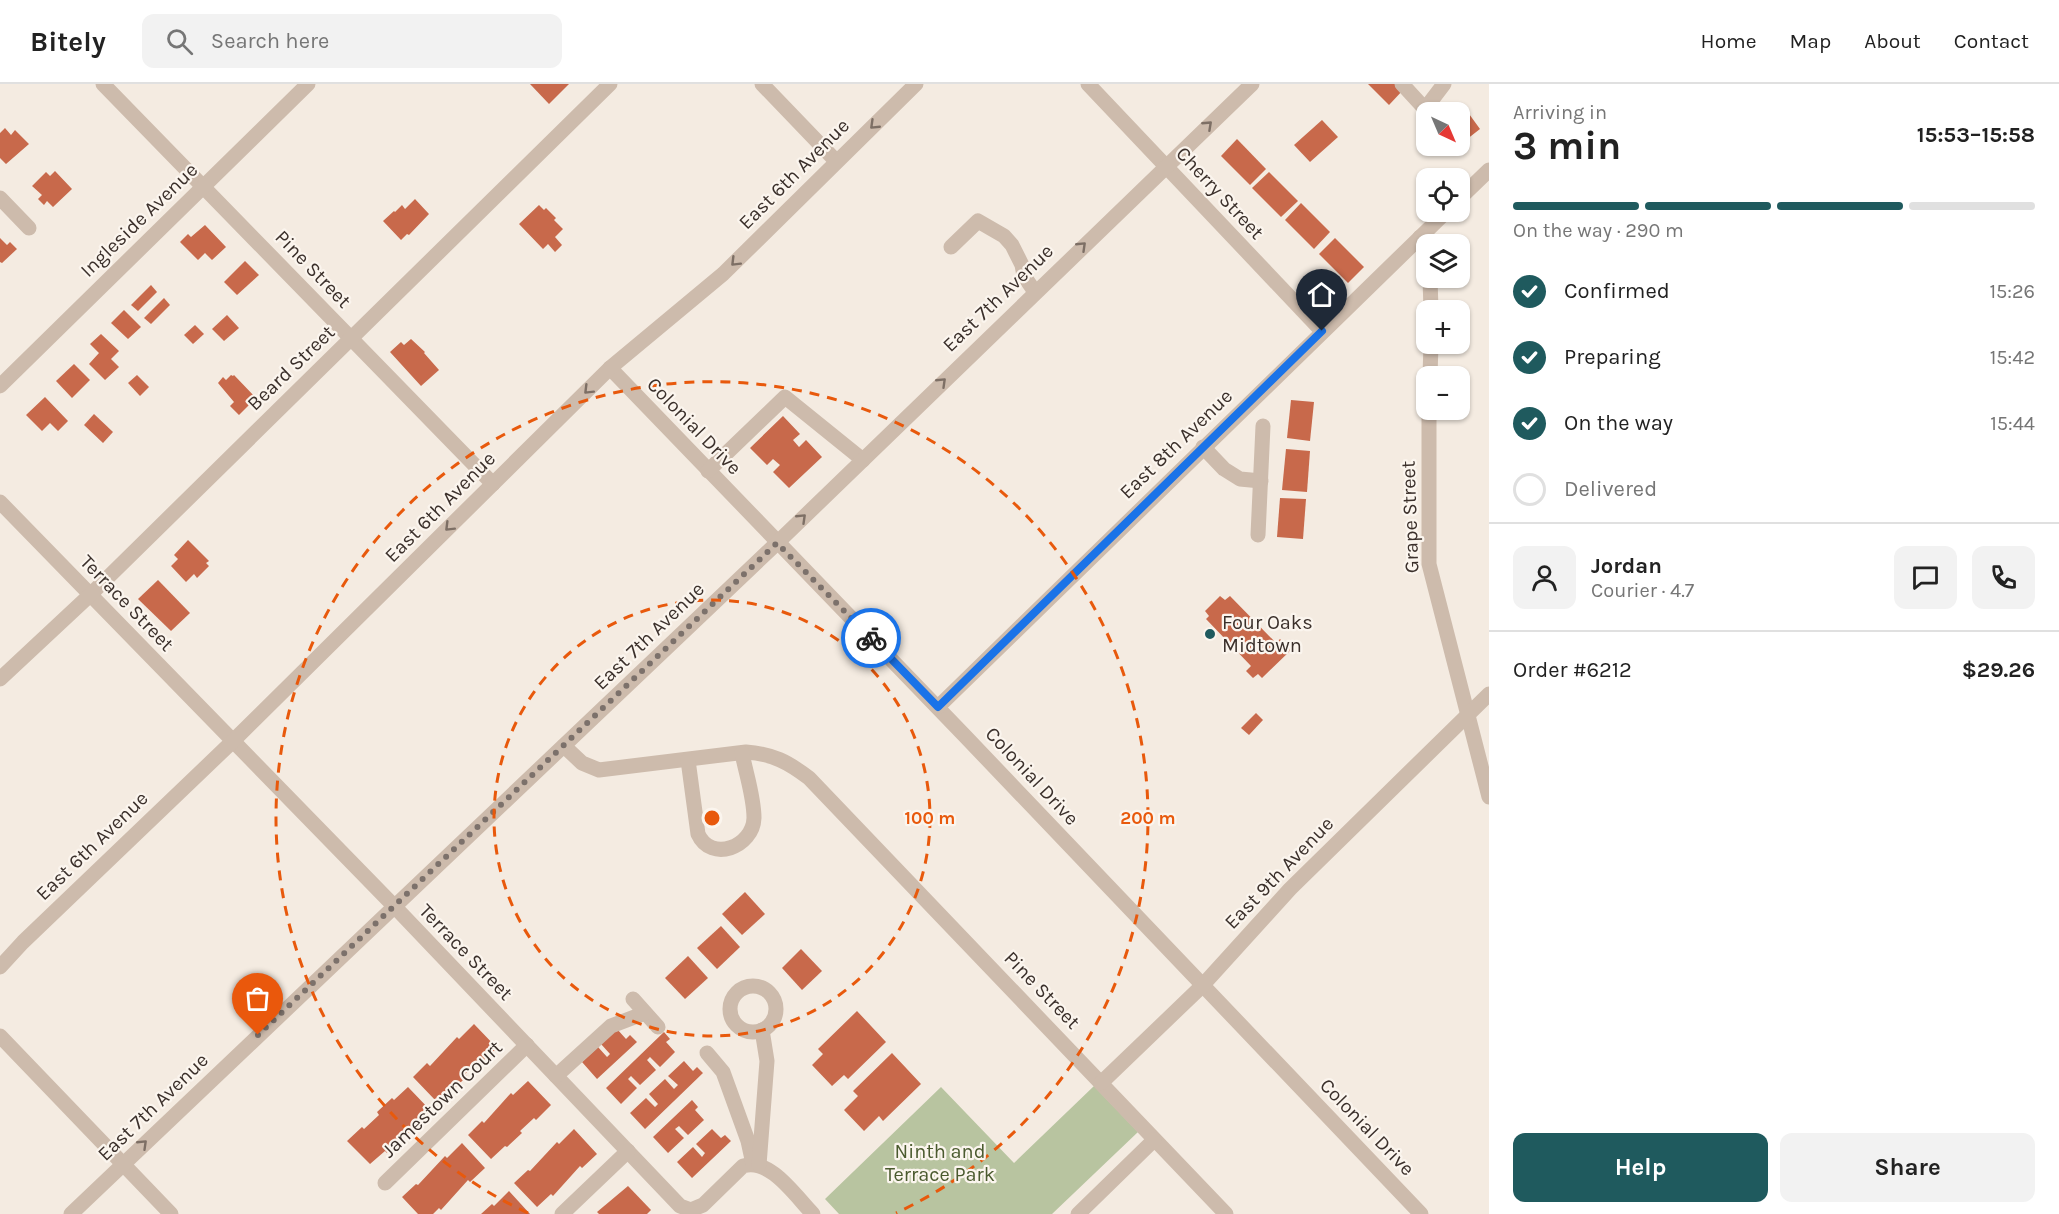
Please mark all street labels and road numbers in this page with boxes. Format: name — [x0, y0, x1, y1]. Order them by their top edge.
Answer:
street label: East 6th Avenue — [734, 114, 854, 234]
street label: Cherry Street — [1171, 142, 1269, 244]
street label: Ingleside Avenue — [76, 158, 202, 282]
street label: Pine Street — [270, 225, 356, 313]
street label: East 7th Avenue — [938, 240, 1058, 356]
street label: Beard Street — [243, 320, 340, 415]
street label: Colonial Drive — [642, 373, 746, 479]
street label: East 8th Avenue — [1115, 385, 1237, 503]
street label: East 6th Avenue — [380, 447, 500, 567]
street label: Grape Street — [1397, 460, 1423, 574]
street label: Terrace Street — [75, 550, 179, 656]
street label: East 7th Avenue — [589, 578, 709, 694]
street label: Colonial Drive — [981, 722, 1083, 830]
street label: East 6th Avenue — [31, 787, 153, 905]
street label: East 9th Avenue — [1220, 812, 1338, 934]
street label: Terrace Street — [414, 899, 518, 1005]
street label: Pine Street — [999, 946, 1085, 1034]
street label: Jamestown Court — [377, 1035, 507, 1162]
street label: East 7th Avenue — [93, 1049, 213, 1165]
street label: Colonial Drive — [1315, 1074, 1419, 1180]

